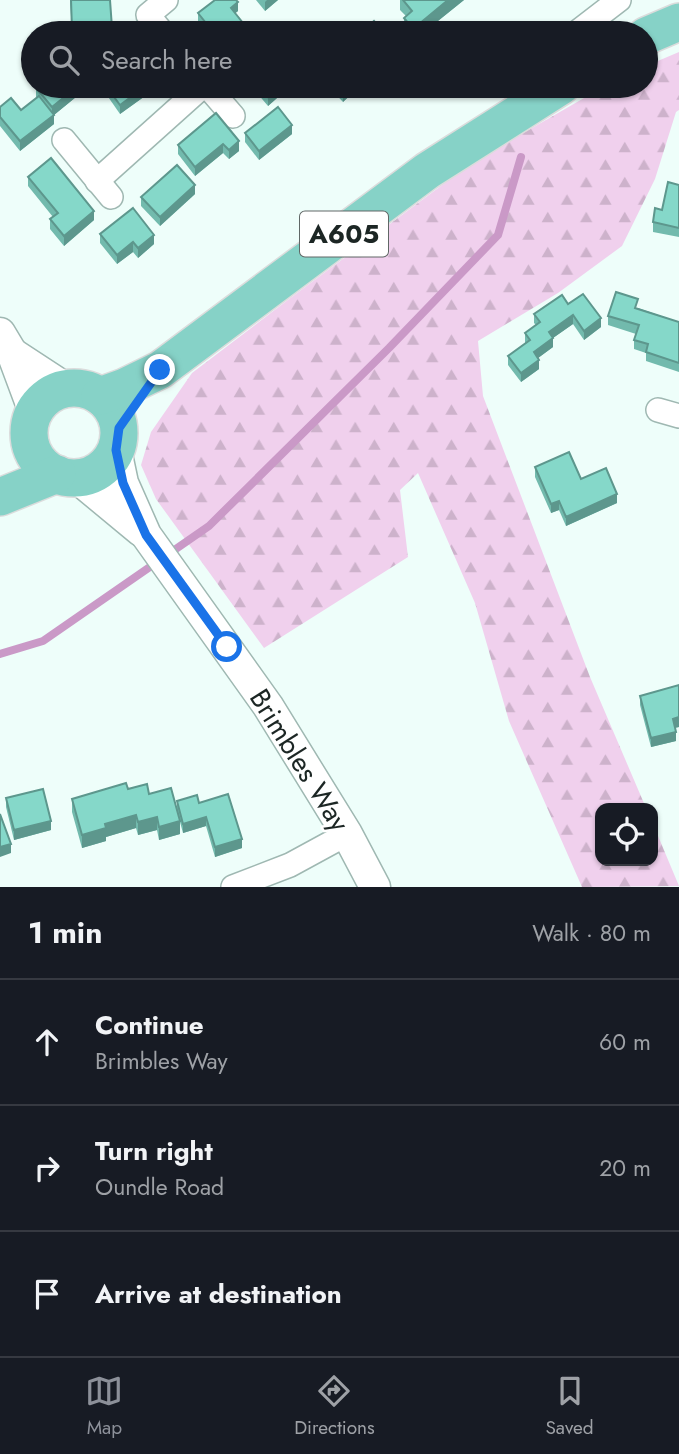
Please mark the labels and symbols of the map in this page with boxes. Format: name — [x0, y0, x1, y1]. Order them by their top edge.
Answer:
road number: A605 — [300, 212, 388, 256]
route end — [144, 354, 175, 385]
route start — [211, 631, 242, 662]
street label: Brimbles Way — [239, 681, 360, 840]

